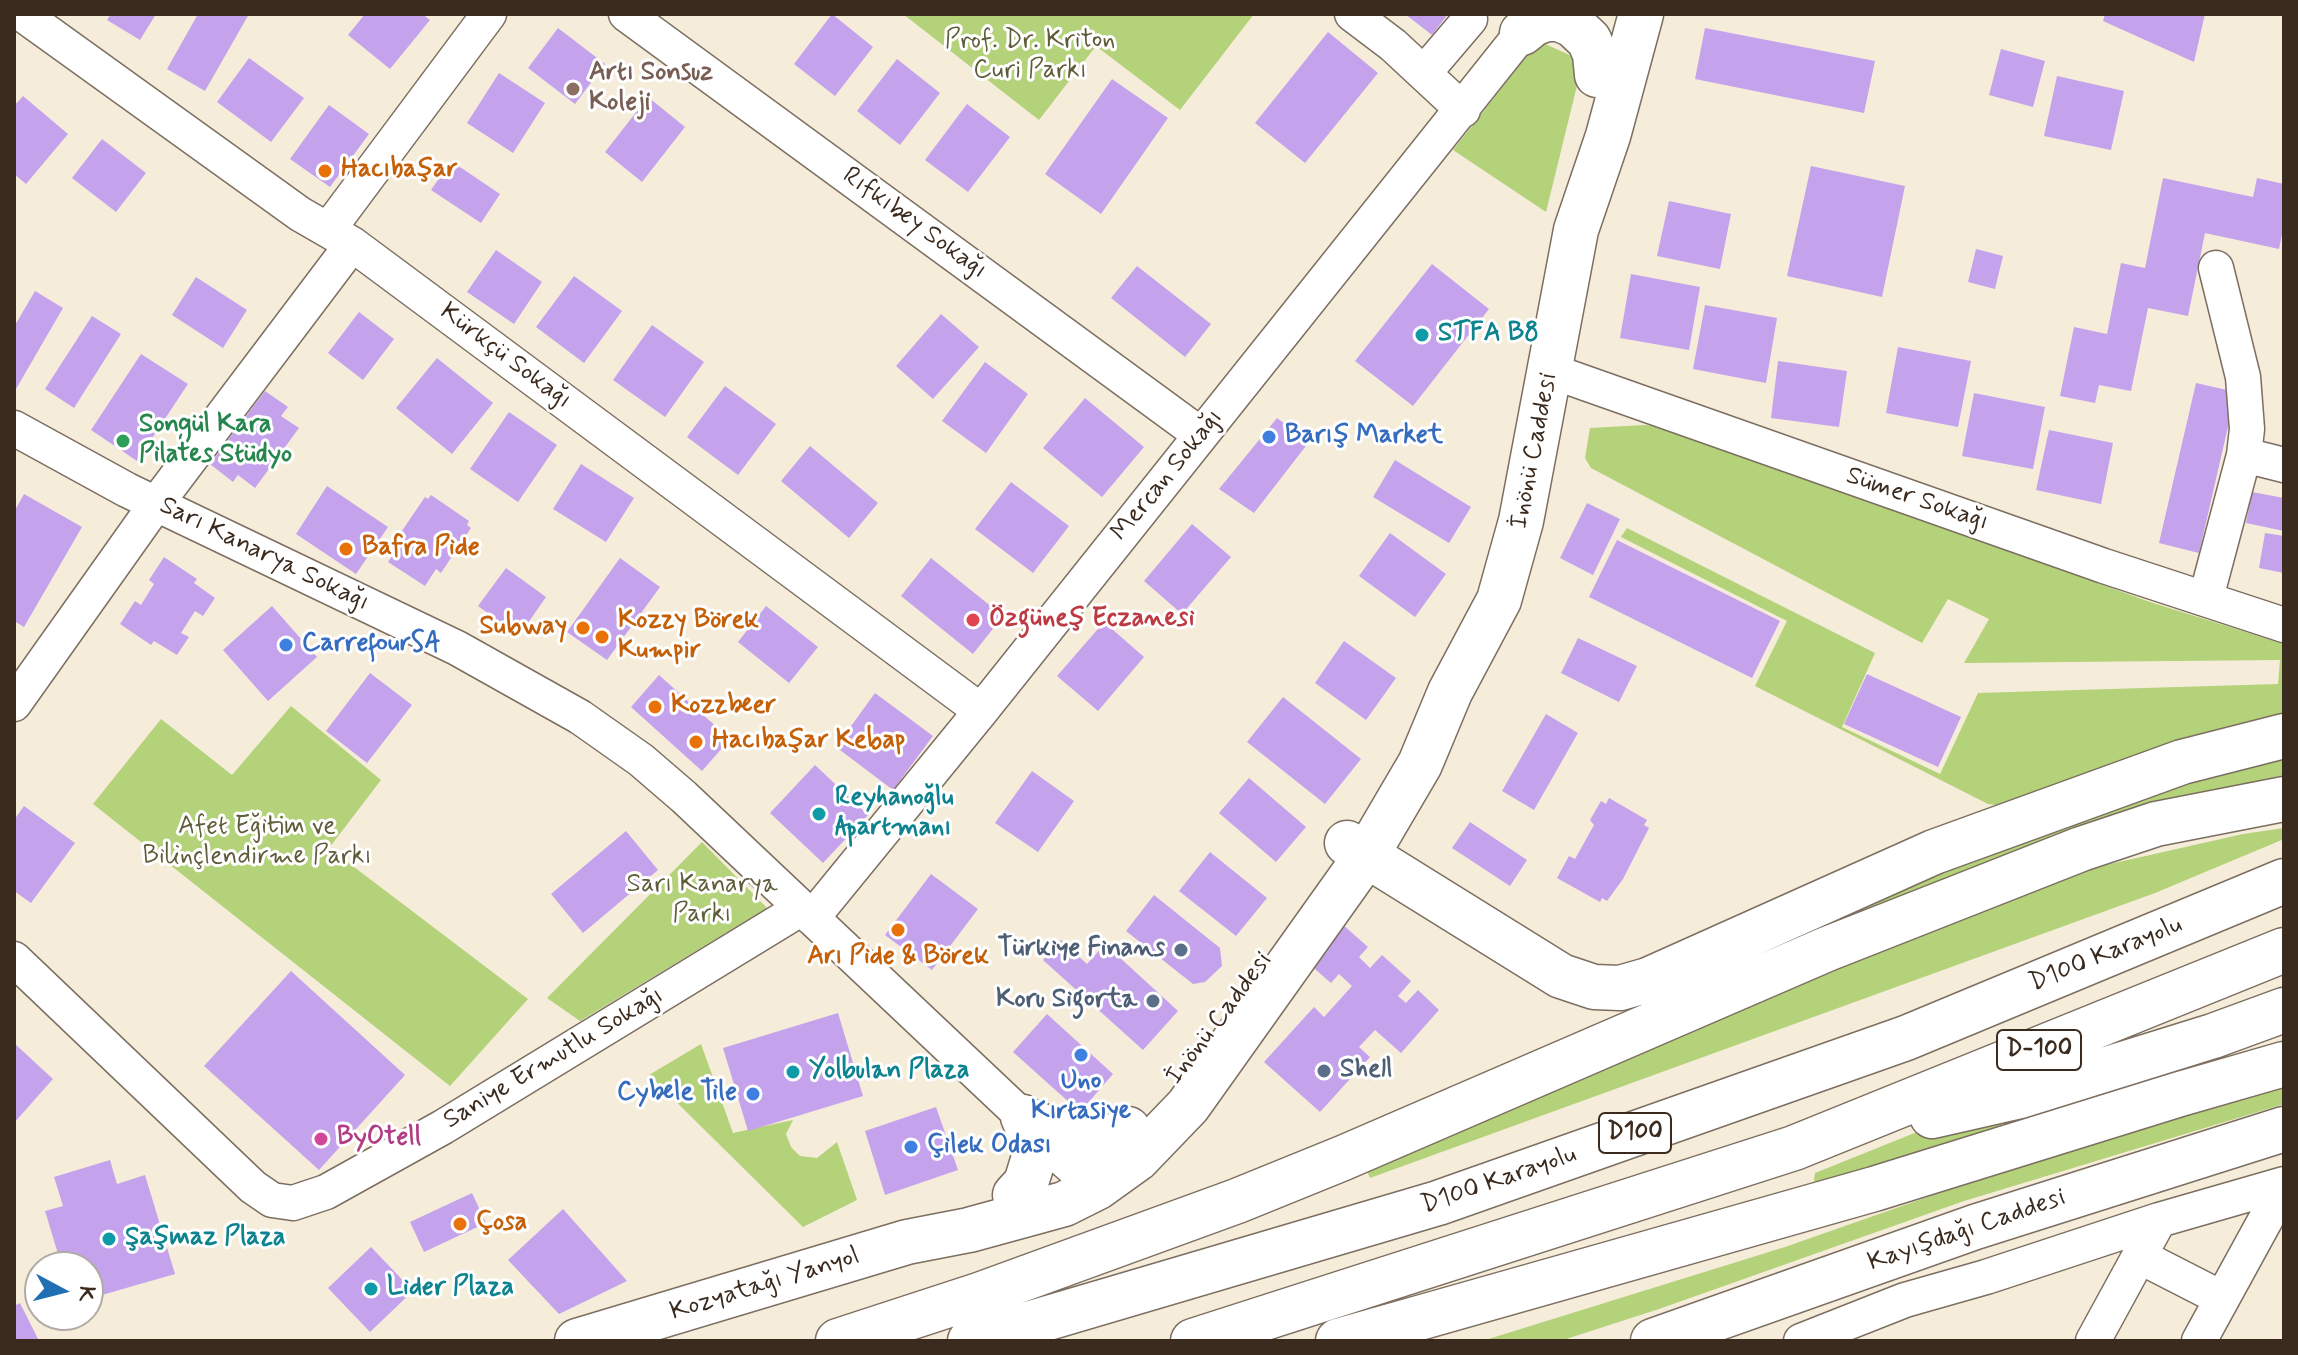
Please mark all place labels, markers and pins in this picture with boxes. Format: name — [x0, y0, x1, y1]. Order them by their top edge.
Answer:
place label: Artı Sonsuz Koleji — [589, 58, 713, 120]
marker: Artı Sonsuz Koleji — [564, 80, 582, 98]
place label: Hacıbaşar — [341, 155, 458, 187]
marker: Hacıbaşar — [316, 162, 334, 180]
place label: STFA B8 — [1438, 319, 1539, 351]
marker: STFA B8 — [1413, 326, 1431, 344]
place label: Songül Kara Pilates Stüdyo — [139, 410, 292, 472]
place label: Barış Market — [1285, 421, 1443, 453]
marker: Barış Market — [1260, 428, 1278, 446]
marker: Songül Kara Pilates Stüdyo — [114, 432, 132, 450]
place label: Bafra Pide — [362, 533, 480, 565]
marker: Bafra Pide — [337, 540, 355, 558]
place label: Özgüneş Eczanesi — [989, 604, 1195, 636]
place label: Kozzy Börek Kumpir — [618, 606, 759, 668]
marker: Özgüneş Eczanesi — [964, 611, 982, 629]
place label: Subway — [479, 612, 567, 644]
marker: Subway — [574, 619, 592, 637]
marker: Kozzy Börek Kumpir — [593, 628, 611, 646]
place label: CarrefourSA — [302, 629, 441, 661]
marker: CarrefourSA — [277, 636, 295, 654]
place label: Kozzbeer — [671, 691, 776, 723]
marker: Kozzbeer — [646, 698, 664, 716]
place label: Hacıbaşar Kebap — [712, 726, 905, 758]
marker: Hacıbaşar Kebap — [687, 733, 705, 751]
place label: Reyhanoğlu Apartmanı — [835, 783, 953, 844]
marker: Reyhanoğlu Apartmanı — [810, 805, 828, 823]
marker: Arı Pide & Börek — [889, 921, 907, 939]
place label: Türkiye Finans — [997, 934, 1165, 966]
marker: Türkiye Finans — [1172, 941, 1190, 959]
place label: Arı Pide & Börek — [807, 942, 989, 974]
place label: Koru Sigorta — [996, 985, 1137, 1017]
marker: Koru Sigorta — [1144, 992, 1162, 1010]
marker: Uno Kırtasiye — [1072, 1046, 1090, 1064]
place label: Shell — [1340, 1055, 1392, 1087]
place label: Yolbulan Plaza — [809, 1056, 970, 1088]
marker: Shell — [1315, 1062, 1333, 1080]
marker: Yolbulan Plaza — [784, 1063, 802, 1081]
place label: Uno Kırtasiye — [1031, 1067, 1131, 1128]
place label: Cybele Tile — [617, 1078, 737, 1110]
marker: Cybele Tile — [744, 1085, 762, 1103]
place label: ByOtell — [337, 1123, 421, 1155]
marker: ByOtell — [312, 1130, 330, 1148]
place label: Çilek Odası — [927, 1131, 1052, 1163]
marker: Çilek Odası — [902, 1138, 920, 1156]
place label: Çosa — [476, 1208, 527, 1240]
marker: Çosa — [451, 1215, 469, 1233]
place label: Şaşmaz Plaza — [125, 1223, 286, 1255]
marker: Şaşmaz Plaza — [100, 1230, 118, 1248]
place label: Lider Plaza — [387, 1273, 514, 1305]
marker: Lider Plaza — [362, 1280, 380, 1298]

